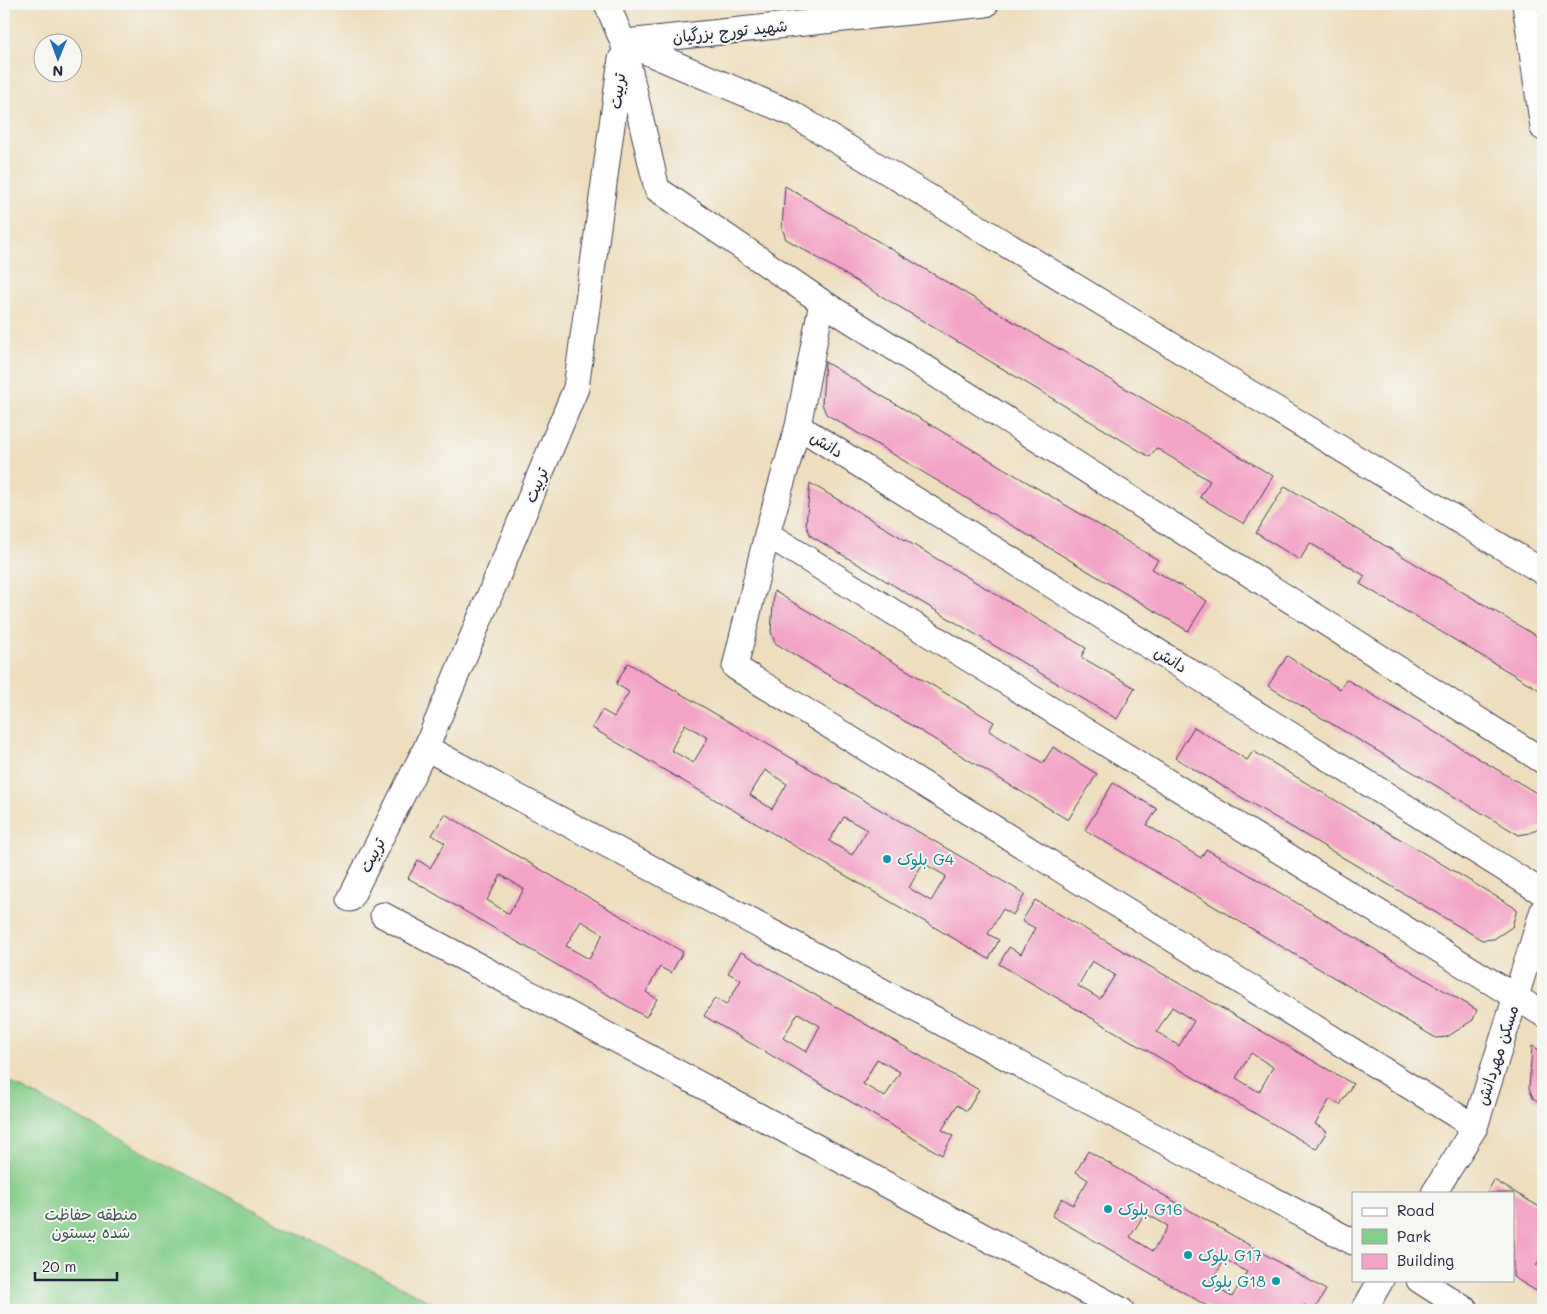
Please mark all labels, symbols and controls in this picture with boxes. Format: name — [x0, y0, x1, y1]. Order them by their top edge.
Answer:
street label: شهید تورج بزرگیان — [671, 14, 789, 48]
north arrow — [32, 32, 82, 82]
text: N — [52, 62, 63, 81]
street label: تربیت — [604, 71, 629, 110]
street label: دانش — [807, 425, 848, 462]
street label: تربیت — [519, 464, 552, 506]
street label: دانش — [1151, 640, 1192, 677]
street label: تربیت — [354, 834, 389, 876]
place label: بلوک G4 — [897, 848, 955, 870]
marker: بلوک G4 — [881, 853, 893, 865]
street label: مسکن مهردانش — [1471, 1002, 1523, 1107]
legend — [1352, 1192, 1514, 1282]
place label: بلوک G16 — [1118, 1198, 1183, 1220]
text: Road — [1397, 1200, 1434, 1220]
park label: منطقه حفاظت شده بیستون — [44, 1203, 138, 1243]
marker: بلوک G16 — [1102, 1203, 1114, 1215]
text: Park — [1397, 1226, 1431, 1246]
place label: بلوک G17 — [1198, 1244, 1262, 1266]
scale bar — [35, 1249, 118, 1281]
marker: بلوک G17 — [1182, 1249, 1194, 1261]
text: Building — [1397, 1250, 1454, 1270]
text: 20 m — [42, 1256, 76, 1276]
place label: بلوک G18 — [1201, 1270, 1266, 1292]
marker: بلوک G18 — [1270, 1275, 1282, 1287]

